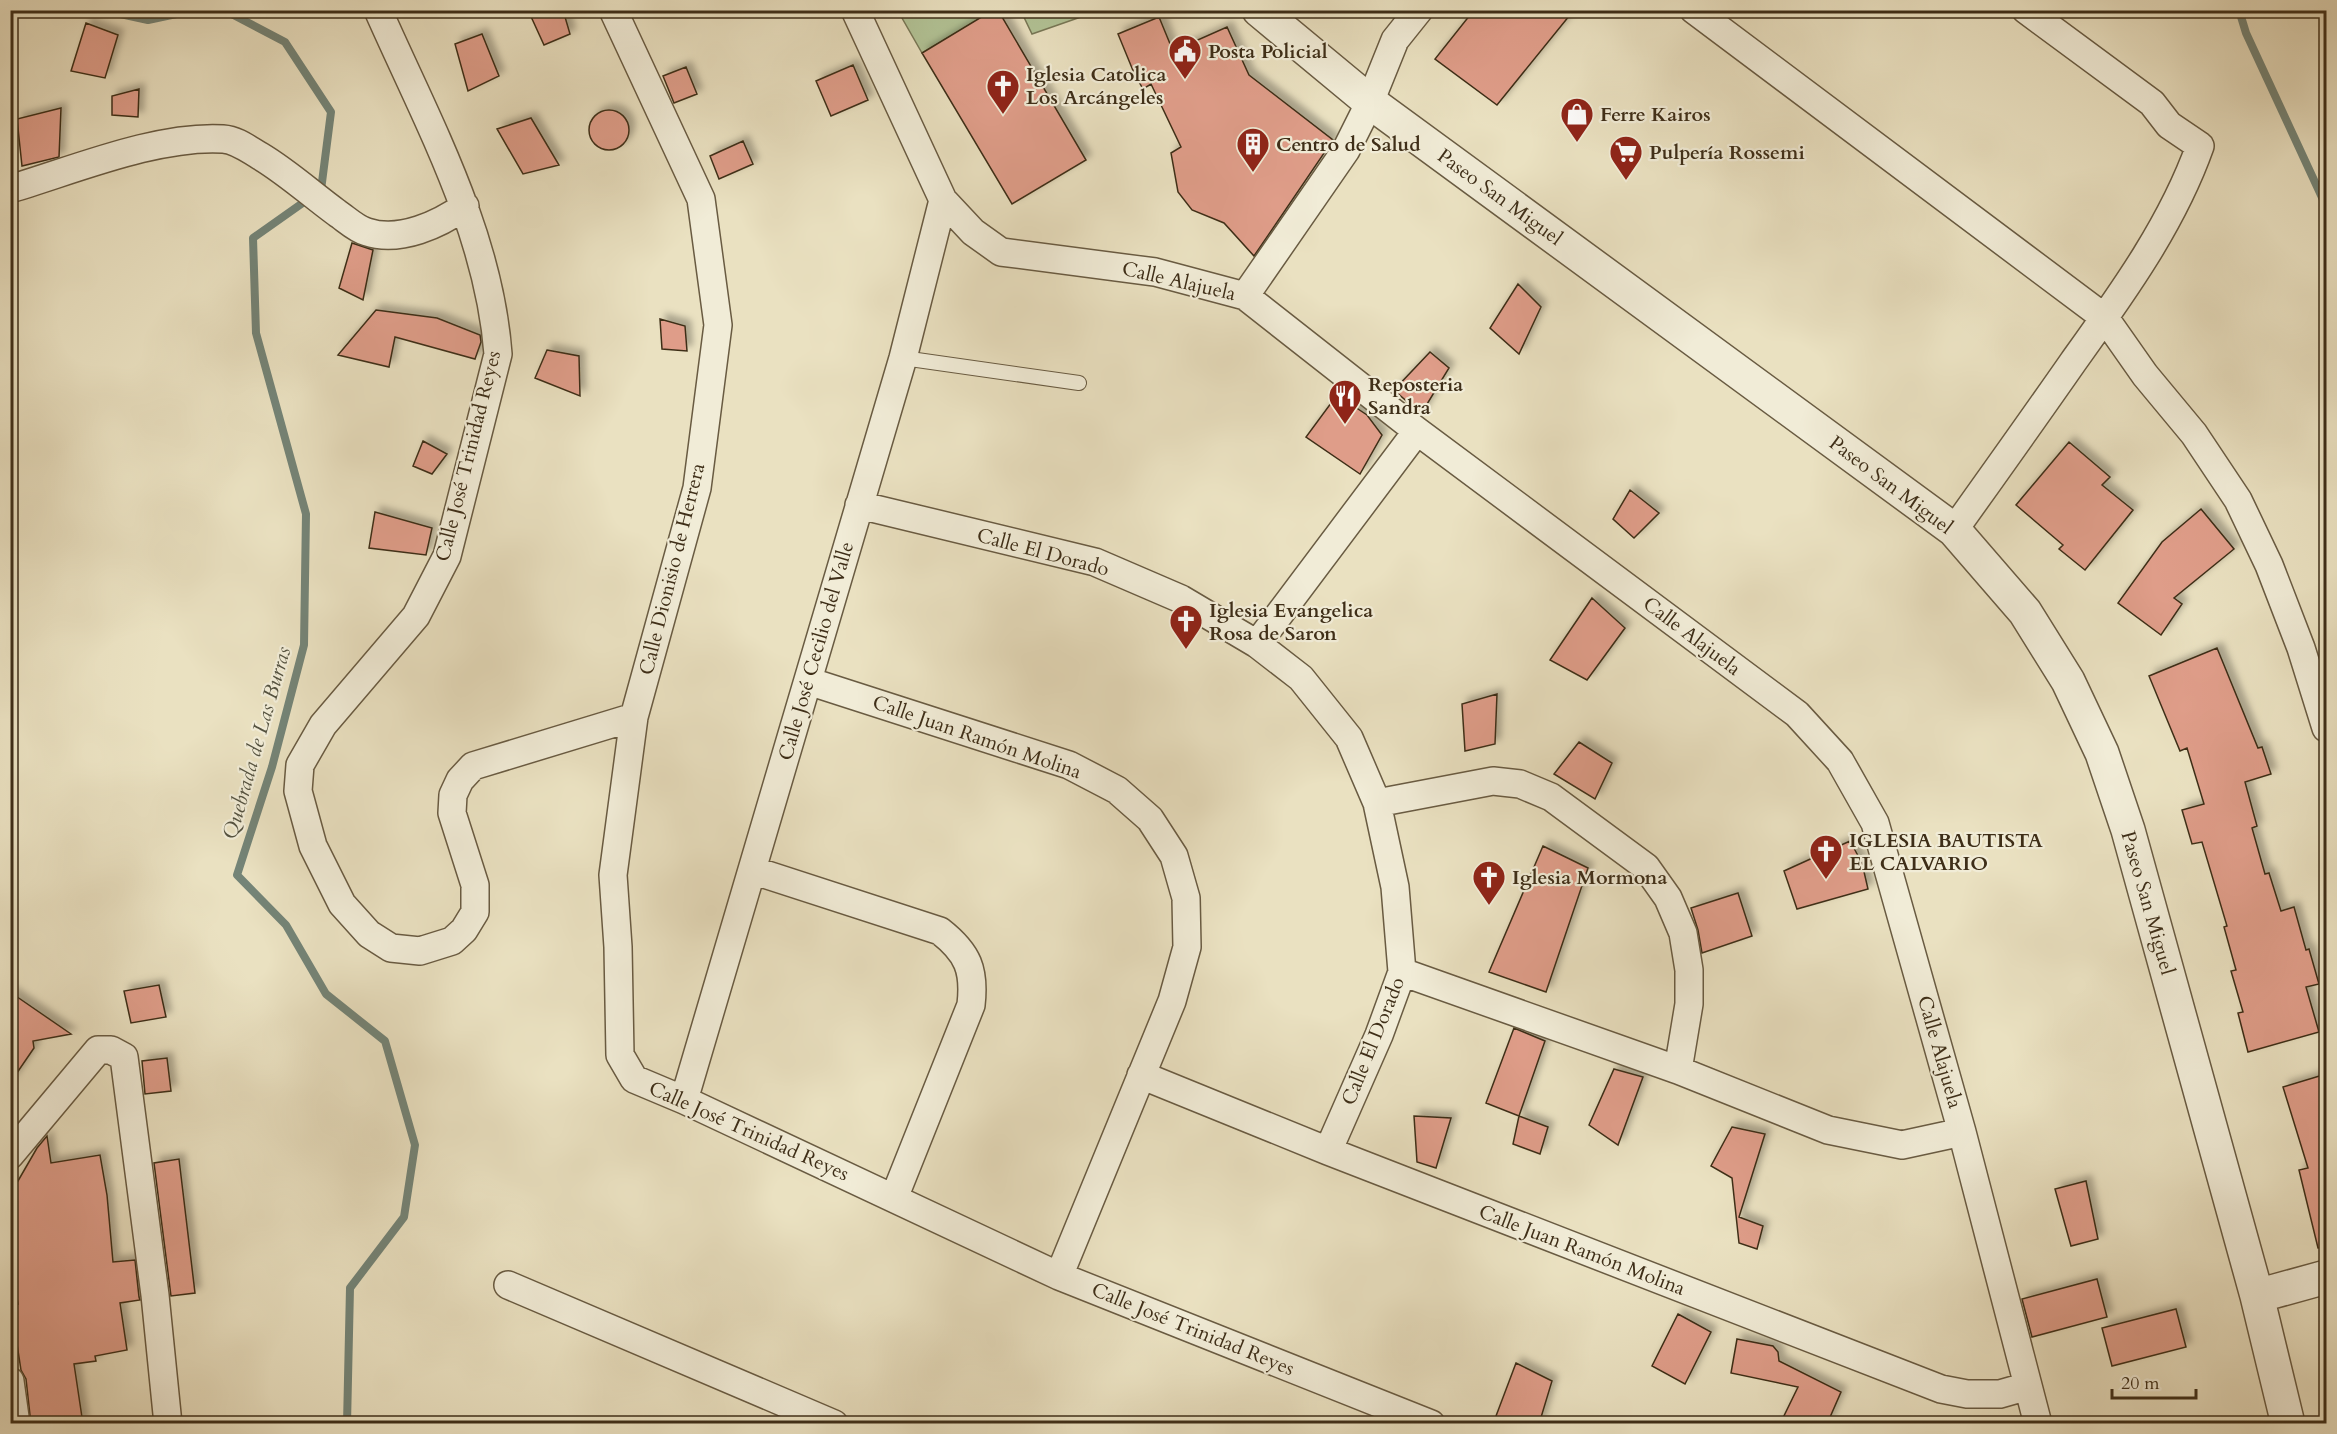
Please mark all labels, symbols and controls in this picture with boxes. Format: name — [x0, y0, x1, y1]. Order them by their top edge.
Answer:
public building icon: Posta Policial — [1167, 33, 1203, 80]
place label: Posta Policial — [1208, 38, 1328, 65]
place label: Iglesia Catolica Los Arcángeles — [1026, 61, 1166, 111]
church icon: Iglesia Catolica Los Arcángeles — [985, 68, 1021, 115]
shop icon: Ferre Kairos — [1559, 96, 1595, 143]
place label: Ferre Kairos — [1600, 101, 1711, 128]
building icon: Centro de Salud — [1235, 126, 1271, 173]
place label: Centro de Salud — [1276, 131, 1421, 158]
supermarket icon: Pulpería Rossemi — [1608, 134, 1644, 181]
place label: Pulpería Rossemi — [1649, 139, 1805, 166]
street label: Paseo San Miguel — [1432, 142, 1568, 252]
street label: Calle Alajuela — [1119, 255, 1239, 307]
street label: Calle José Trinidad Reyes — [429, 348, 507, 564]
place label: Reposteria Sandra — [1368, 371, 1463, 421]
restaurant icon: Reposteria Sandra — [1327, 378, 1363, 425]
street label: Paseo San Miguel — [1824, 429, 1958, 541]
street label: Calle Dionisio de Herrera — [633, 460, 711, 678]
street label: Calle El Dorado — [974, 521, 1112, 583]
street label: Calle José Cecilio del Valle — [772, 539, 860, 763]
street label: Calle Alajuela — [1638, 590, 1747, 682]
place label: Iglesia Evangelica Rosa de Saron — [1209, 597, 1373, 647]
church icon: Iglesia Evangelica Rosa de Saron — [1168, 603, 1204, 650]
water label: Quebrada de Las Burras — [216, 643, 298, 843]
street label: Calle Juan Ramón Molina — [869, 689, 1085, 786]
place label: IGLESIA BAUTISTA EL CALVARIO — [1849, 827, 2043, 877]
street label: Paseo San Miguel — [2115, 828, 2181, 978]
church icon: IGLESIA BAUTISTA EL CALVARIO — [1808, 833, 1844, 880]
church icon: Iglesia Mormona — [1471, 859, 1507, 906]
place label: Iglesia Mormona — [1512, 864, 1667, 891]
street label: Calle El Dorado — [1335, 973, 1411, 1109]
street label: Calle Alajuela — [1911, 993, 1969, 1112]
street label: Calle José Trinidad Reyes — [645, 1075, 853, 1187]
street label: Calle Juan Ramón Molina — [1475, 1198, 1689, 1302]
street label: Calle José Trinidad Reyes — [1088, 1276, 1298, 1382]
scale bar — [2112, 1362, 2196, 1400]
text: 20 m — [2121, 1371, 2160, 1396]

